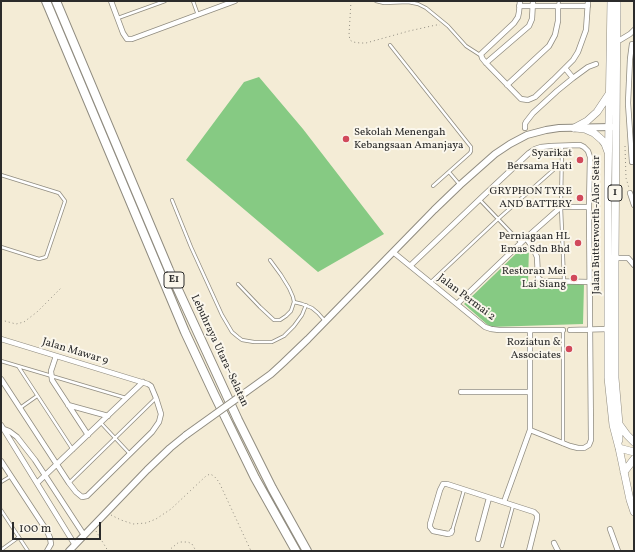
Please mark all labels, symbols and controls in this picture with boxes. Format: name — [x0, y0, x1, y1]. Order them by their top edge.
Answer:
place label: Sekolah Menengah Kebangsaan Amanjaya — [354, 126, 464, 152]
marker: Sekolah Menengah Kebangsaan Amanjaya — [341, 134, 351, 144]
place label: Syarikat Bersama Hati — [507, 147, 572, 173]
marker: Syarikat Bersama Hati — [575, 155, 585, 165]
street label: Jalan Butterworth-Alor Setar — [590, 155, 604, 295]
place label: GRYPHON TYRE AND BATTERY — [489, 185, 572, 211]
road number: 1 — [608, 185, 622, 201]
marker: GRYPHON TYRE AND BATTERY — [575, 193, 585, 203]
place label: Perniagaan HL Emas Sdn Bhd — [499, 230, 570, 256]
marker: Perniagaan HL Emas Sdn Bhd — [573, 238, 583, 248]
place label: Restoran Mei Lai Siang — [502, 265, 566, 291]
road number: E1 — [164, 272, 184, 288]
street label: Jalan Permai 2 — [434, 272, 498, 324]
marker: Restoran Mei Lai Siang — [569, 273, 579, 283]
street label: Lebuhraya Utara–Selatan — [187, 293, 251, 409]
street label: Jalan Mawar 9 — [40, 336, 110, 368]
place label: Roziatun & Associates — [507, 336, 561, 362]
marker: Roziatun & Associates — [564, 344, 574, 354]
scale bar — [14, 514, 103, 540]
text: 100 m — [19, 521, 51, 537]

